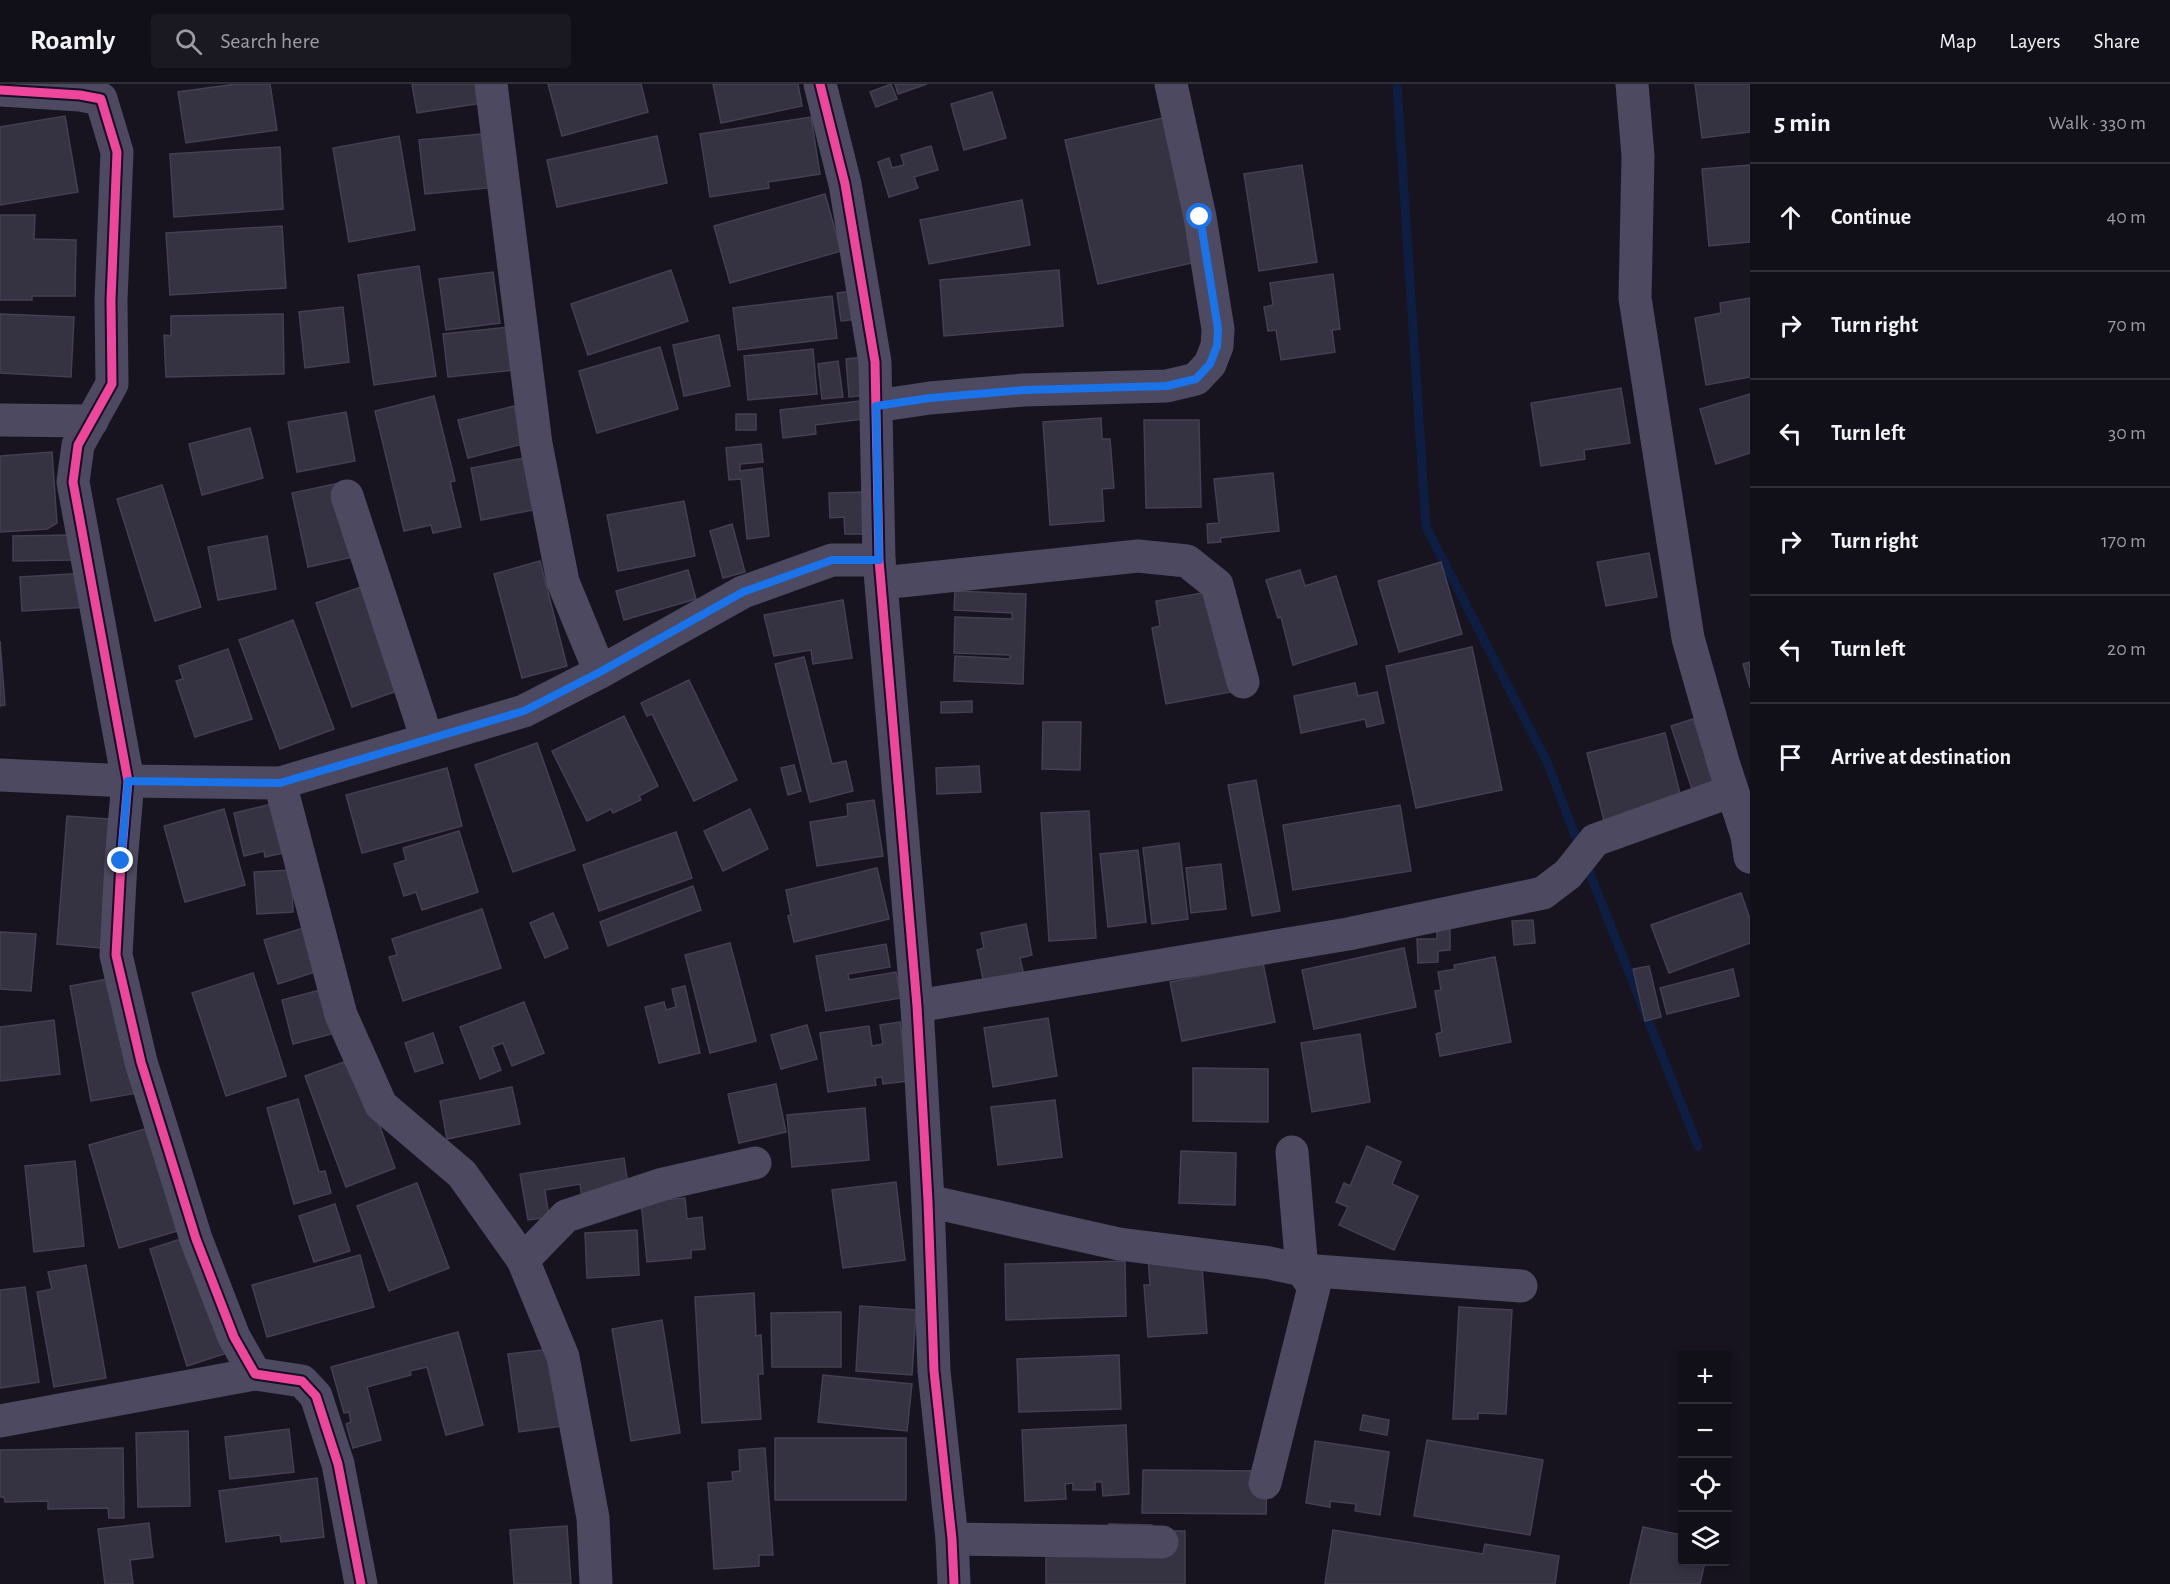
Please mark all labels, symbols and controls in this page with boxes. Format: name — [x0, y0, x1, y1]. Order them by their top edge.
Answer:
search box — [151, 14, 571, 68]
icon: search — [172, 25, 205, 58]
text: Roamly — [30, 27, 115, 55]
text: Search here — [220, 30, 320, 52]
text: Map — [1940, 31, 1976, 52]
text: Layers — [2009, 31, 2060, 52]
text: Share — [2093, 31, 2140, 52]
text: 5 min — [1774, 110, 1831, 136]
text: Walk · 330 m — [2048, 113, 2146, 133]
icon: ahead — [1774, 201, 1807, 234]
route start — [1186, 203, 1212, 229]
text: Continue — [1831, 206, 1911, 228]
text: 40 m — [2107, 207, 2146, 227]
icon: right — [1774, 309, 1807, 342]
text: Turn right — [1831, 314, 1918, 336]
text: 70 m — [2108, 315, 2146, 335]
icon: left — [1774, 417, 1807, 450]
text: Turn left — [1831, 422, 1905, 444]
text: 30 m — [2108, 423, 2146, 443]
icon: right — [1774, 525, 1807, 558]
text: Turn right — [1831, 530, 1918, 552]
text: 170 m — [2101, 531, 2146, 551]
icon: left — [1774, 633, 1807, 666]
text: Turn left — [1831, 638, 1905, 660]
text: 20 m — [2107, 639, 2146, 659]
icon: arrive — [1774, 741, 1807, 774]
text: Arrive at destination — [1831, 746, 2011, 768]
route end — [107, 847, 133, 873]
map controls — [1678, 1350, 1732, 1566]
button: + — [1678, 1350, 1732, 1404]
button: − — [1678, 1404, 1732, 1458]
button: locate — [1678, 1458, 1732, 1512]
button: layers — [1678, 1512, 1732, 1566]

